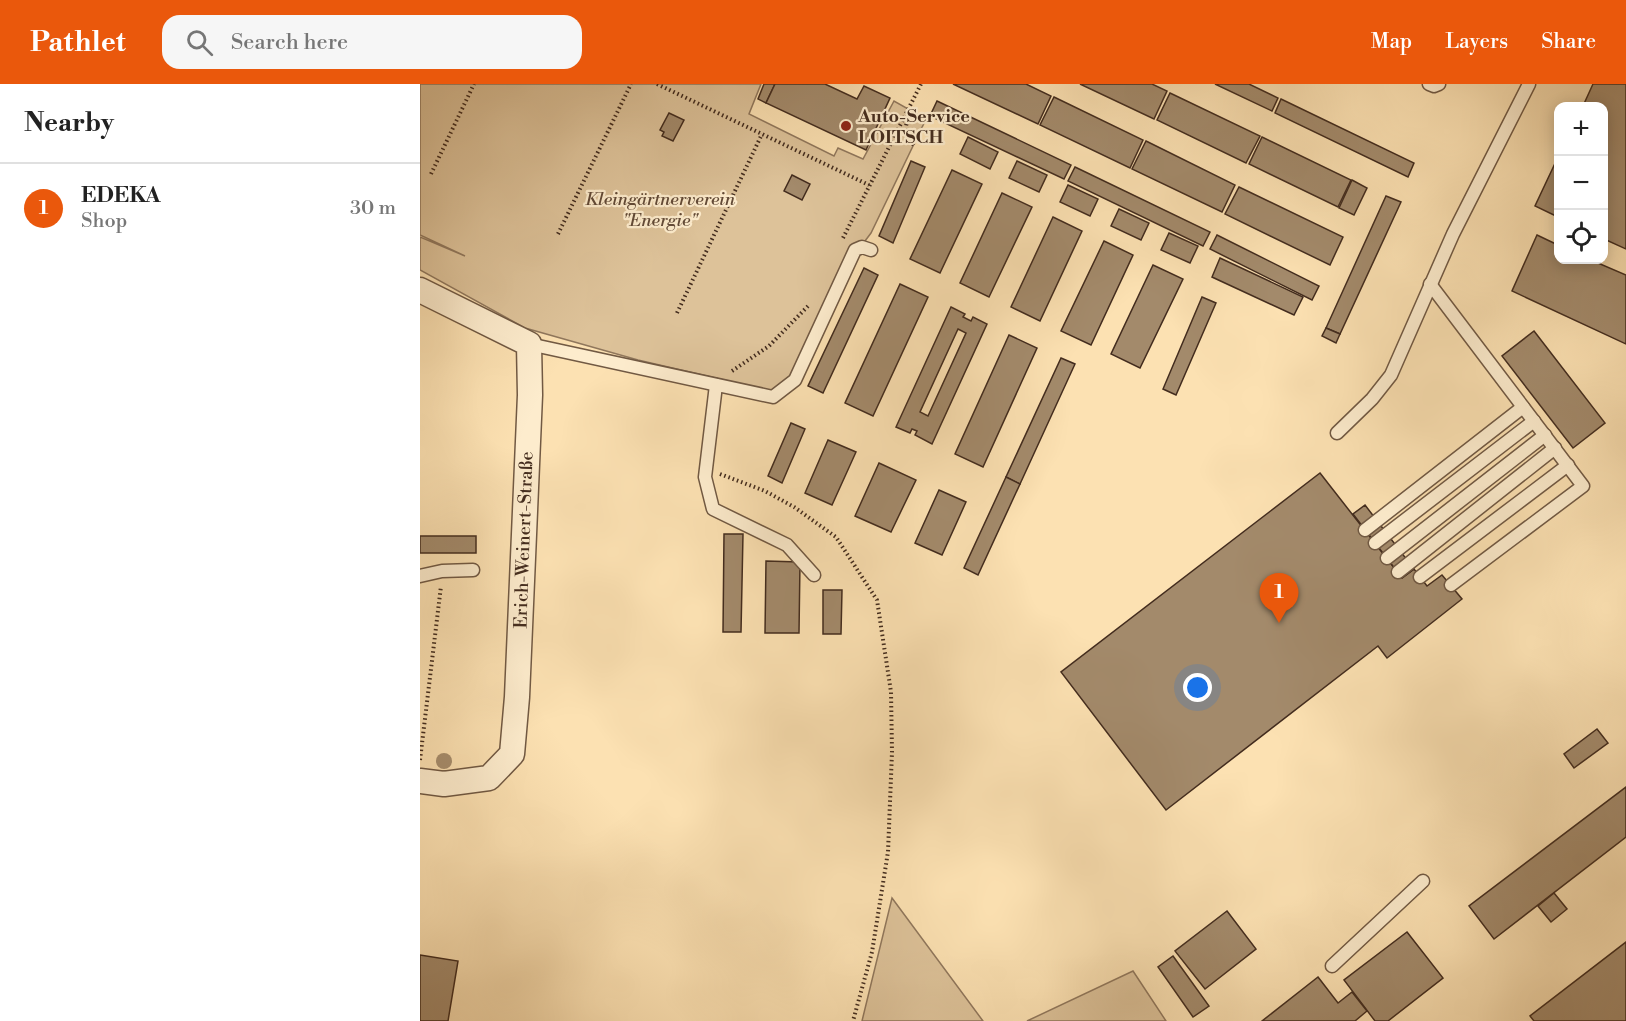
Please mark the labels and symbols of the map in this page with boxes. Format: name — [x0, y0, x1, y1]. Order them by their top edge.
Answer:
place label: Auto-Service LOITSCH — [857, 105, 970, 149]
marker: Auto-Service LOITSCH — [839, 119, 853, 133]
park label: Kleingärtnerverein "Energie" — [585, 188, 736, 232]
street label: Erich-Weinert-Straße — [509, 451, 539, 629]
pin: 1 — [1260, 574, 1298, 623]
your location — [1183, 673, 1212, 702]

